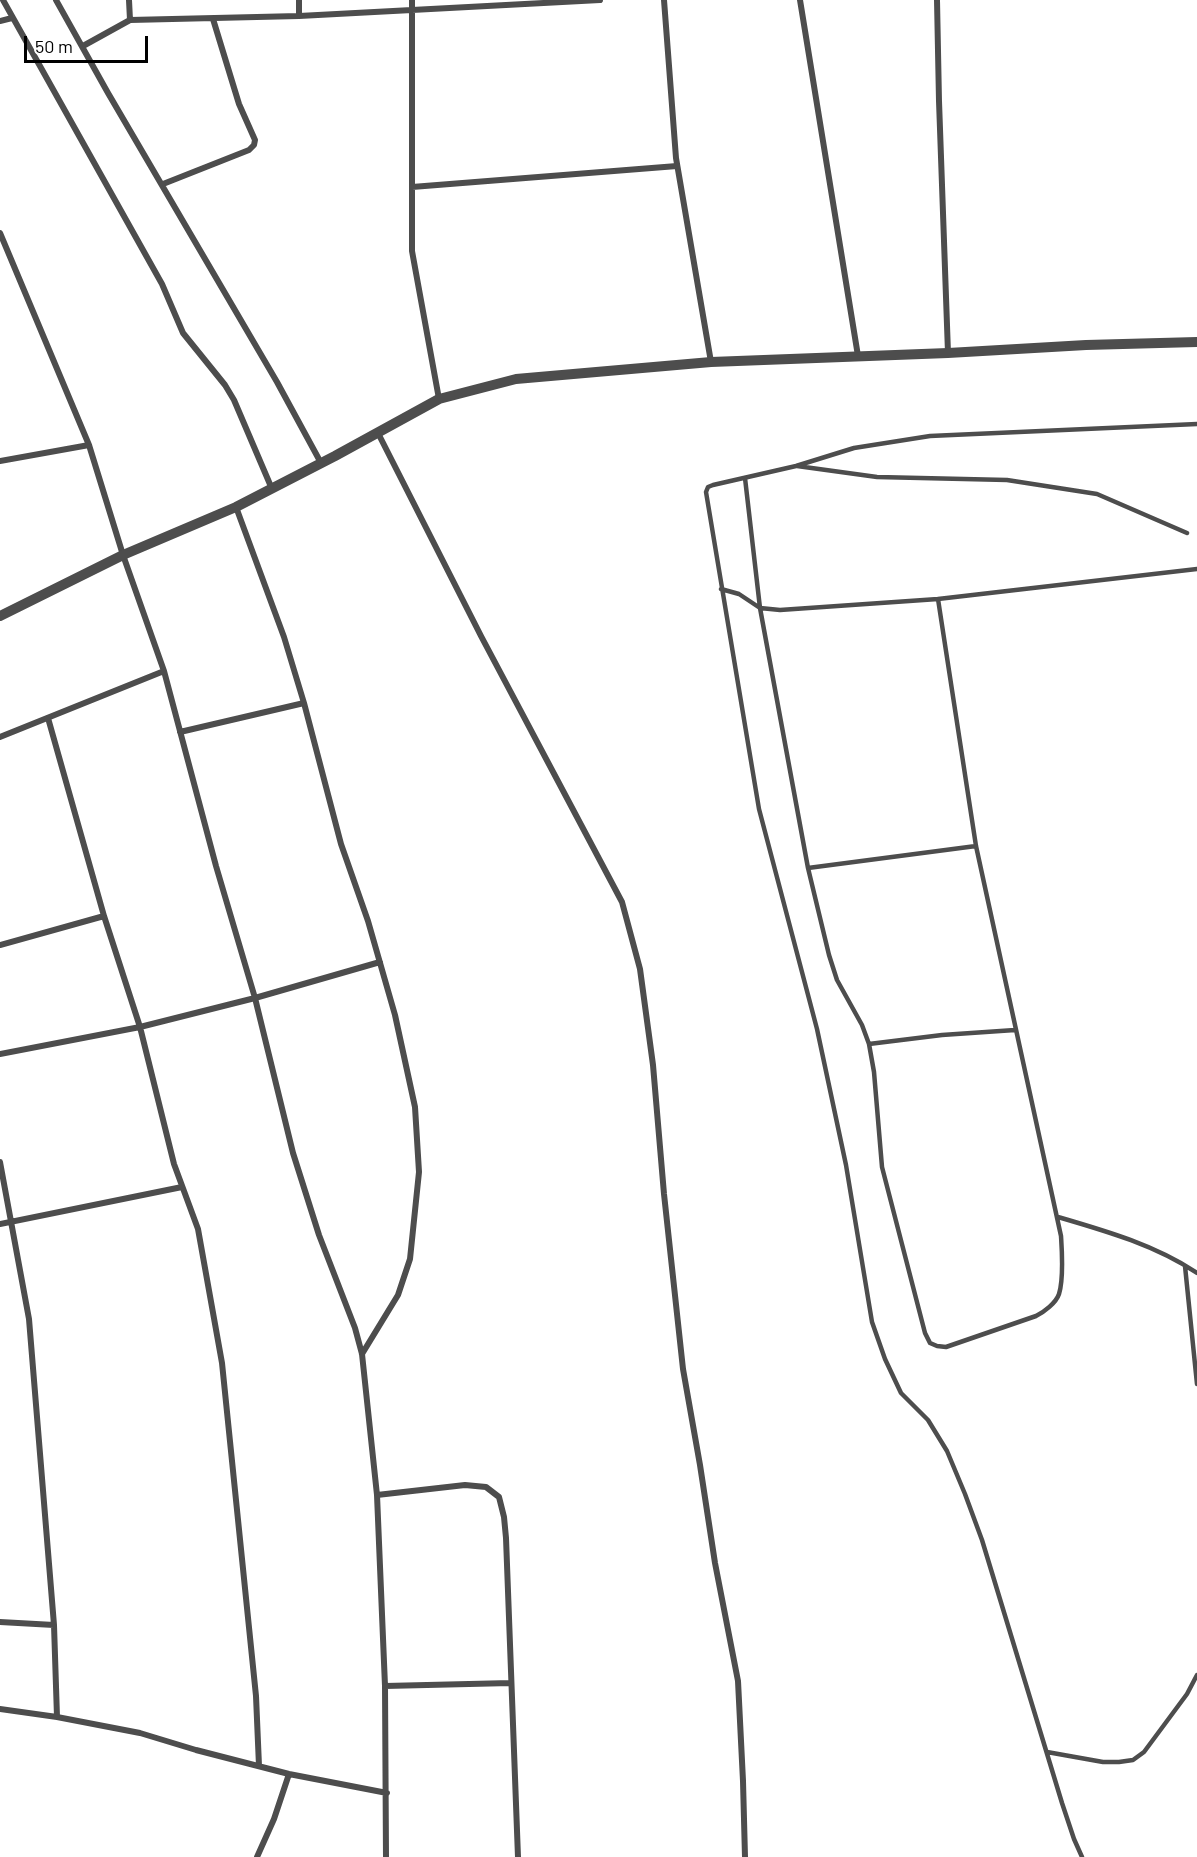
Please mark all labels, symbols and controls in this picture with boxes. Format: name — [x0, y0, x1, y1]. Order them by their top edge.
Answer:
scale bar — [27, 24, 152, 62]
text: 50 m — [35, 35, 73, 57]

